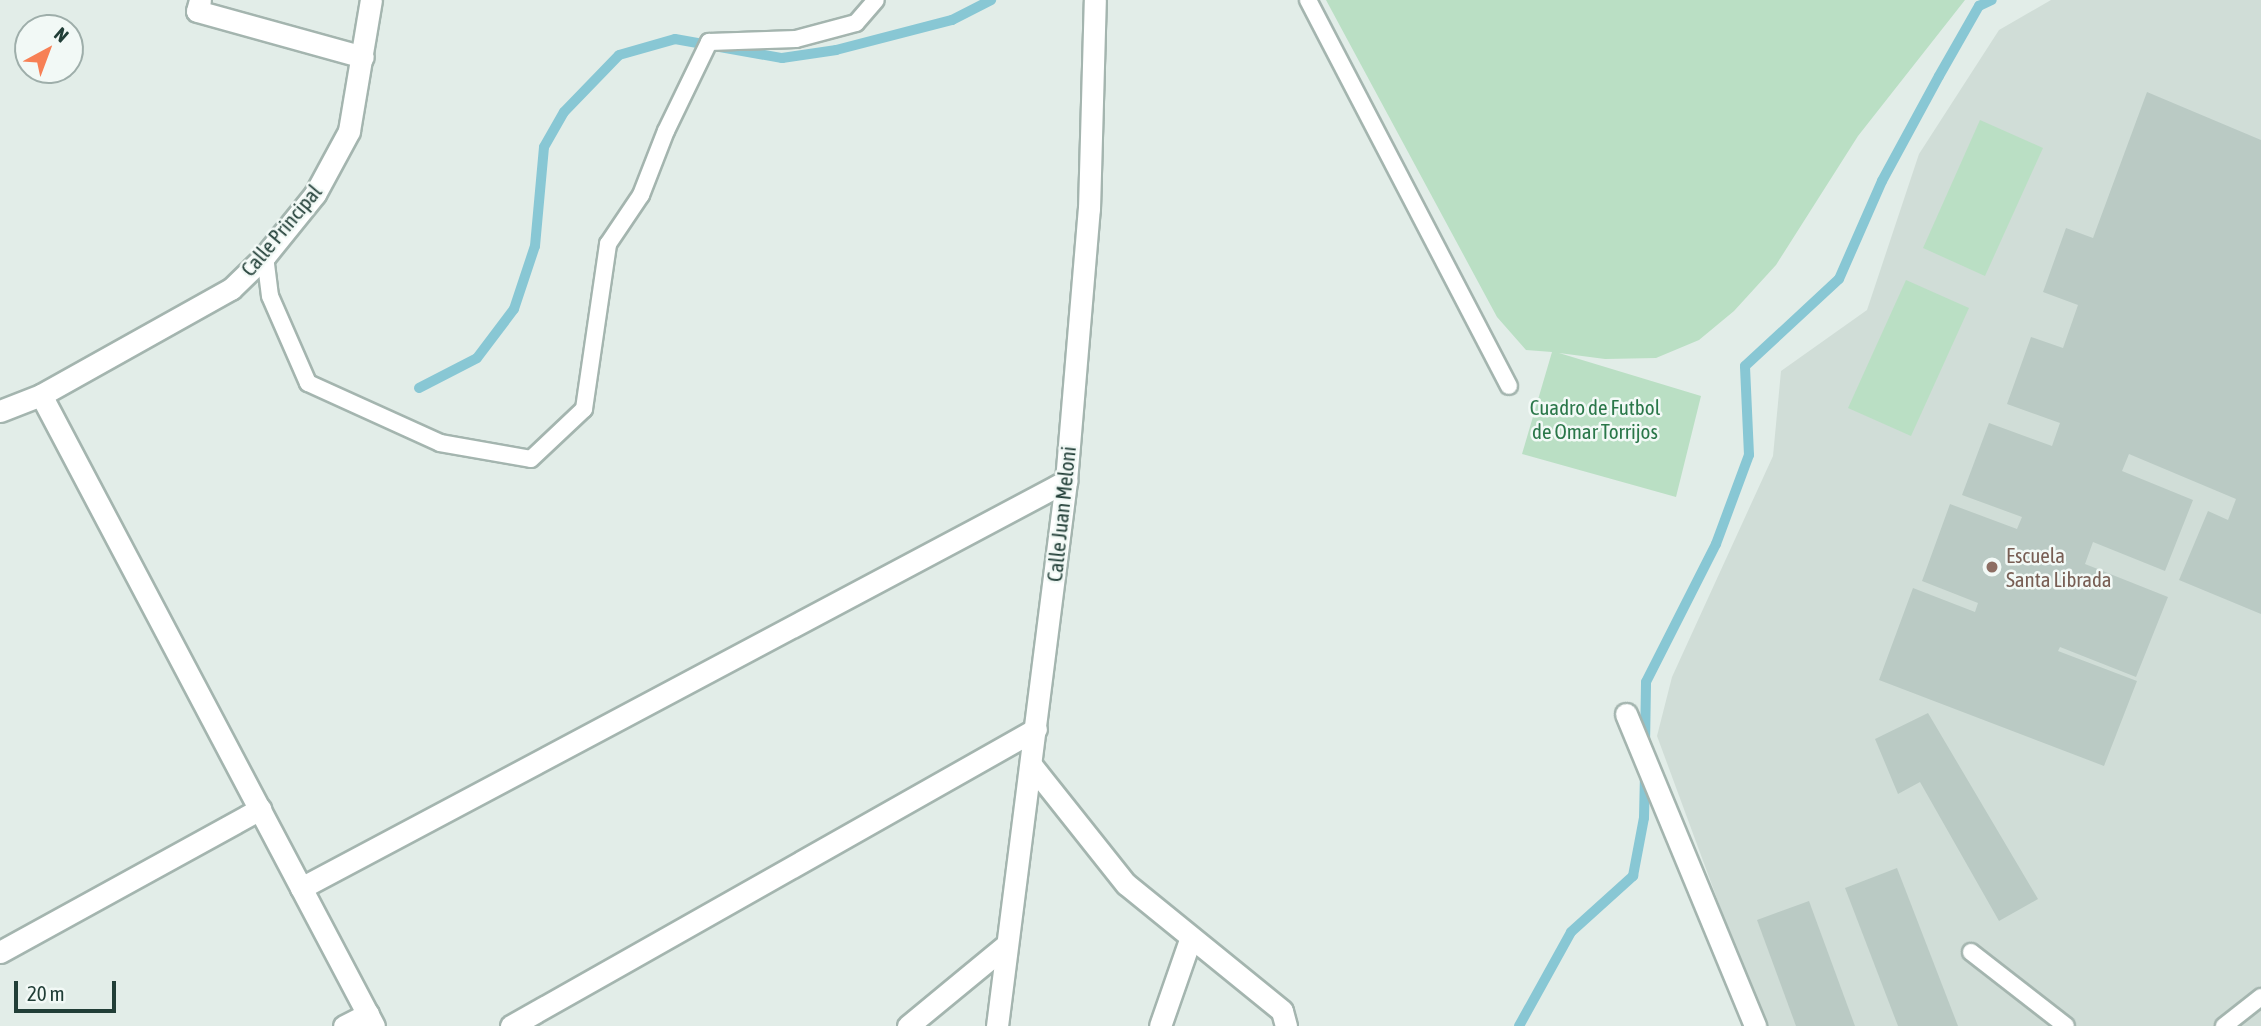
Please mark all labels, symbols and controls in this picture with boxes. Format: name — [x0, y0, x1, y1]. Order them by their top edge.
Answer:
north arrow — [14, 14, 84, 84]
text: N — [50, 23, 73, 47]
street label: Calle Principal — [235, 179, 327, 281]
park label: Cuadro de Futbol de Omar Torrijos — [1530, 394, 1660, 444]
street label: Calle Juan Meloni — [1041, 445, 1081, 583]
place label: Escuela Santa Librada — [2006, 542, 2112, 592]
marker: Escuela Santa Librada — [1984, 559, 2000, 575]
scale bar — [18, 967, 119, 1011]
text: 20 m — [27, 981, 65, 1005]

